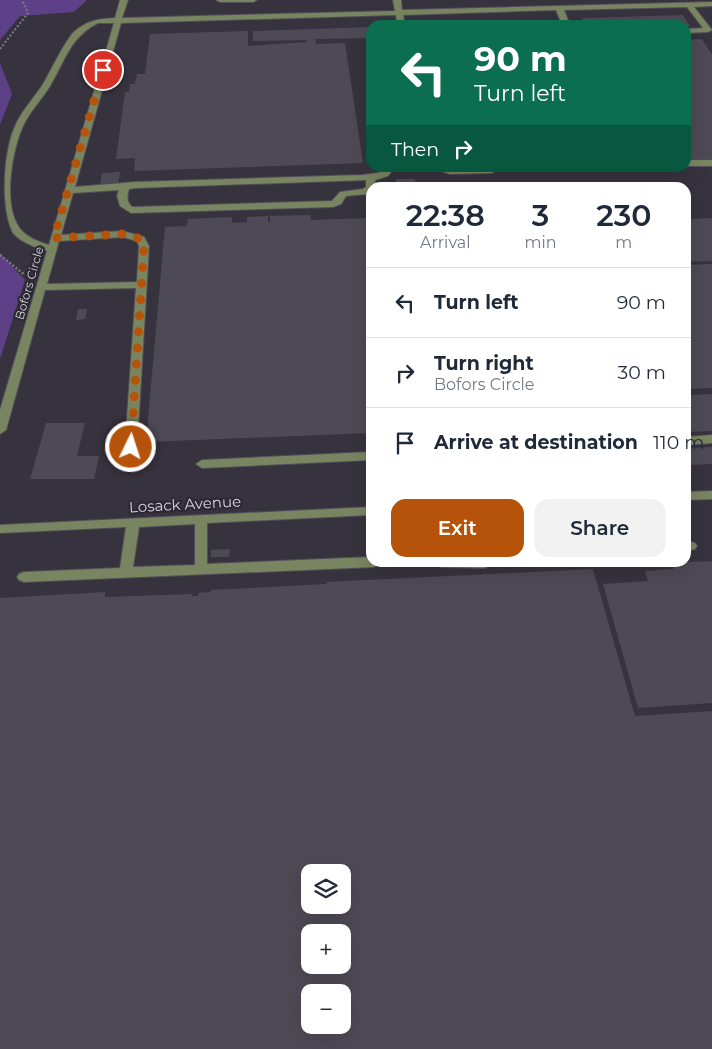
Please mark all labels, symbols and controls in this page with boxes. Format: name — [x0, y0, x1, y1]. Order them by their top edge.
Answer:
text: 90 m — [474, 37, 567, 80]
icon: left — [391, 40, 456, 105]
pin — [82, 49, 124, 91]
icon: arrive — [89, 56, 117, 84]
text: Turn left — [474, 80, 566, 107]
icon: right — [449, 135, 477, 163]
text: Then — [391, 138, 439, 161]
text: 22:38 — [406, 197, 485, 234]
text: 3 — [532, 197, 549, 234]
text: 230 — [596, 197, 651, 234]
text: Arrival — [420, 233, 470, 252]
text: min — [525, 233, 557, 252]
text: m — [615, 233, 632, 252]
street label: Bofors Circle — [11, 245, 47, 321]
icon: left — [391, 289, 419, 317]
text: Turn left — [434, 291, 519, 314]
text: 90 m — [617, 291, 666, 314]
text: Turn right — [434, 352, 534, 375]
icon: right — [391, 359, 419, 387]
text: 30 m — [618, 361, 666, 384]
text: Bofors Circle — [434, 375, 535, 394]
position arrow — [104, 420, 156, 472]
icon: arrive — [391, 429, 419, 457]
text: Arrive at destination — [434, 431, 638, 454]
text: 110 m — [653, 431, 704, 454]
street label: Losack Avenue — [129, 492, 241, 516]
button: Exit — [391, 499, 524, 557]
button: Share — [534, 499, 666, 557]
map controls — [301, 864, 351, 1034]
button: layers — [301, 864, 351, 914]
button: + — [301, 924, 351, 974]
button: − — [301, 984, 351, 1034]

